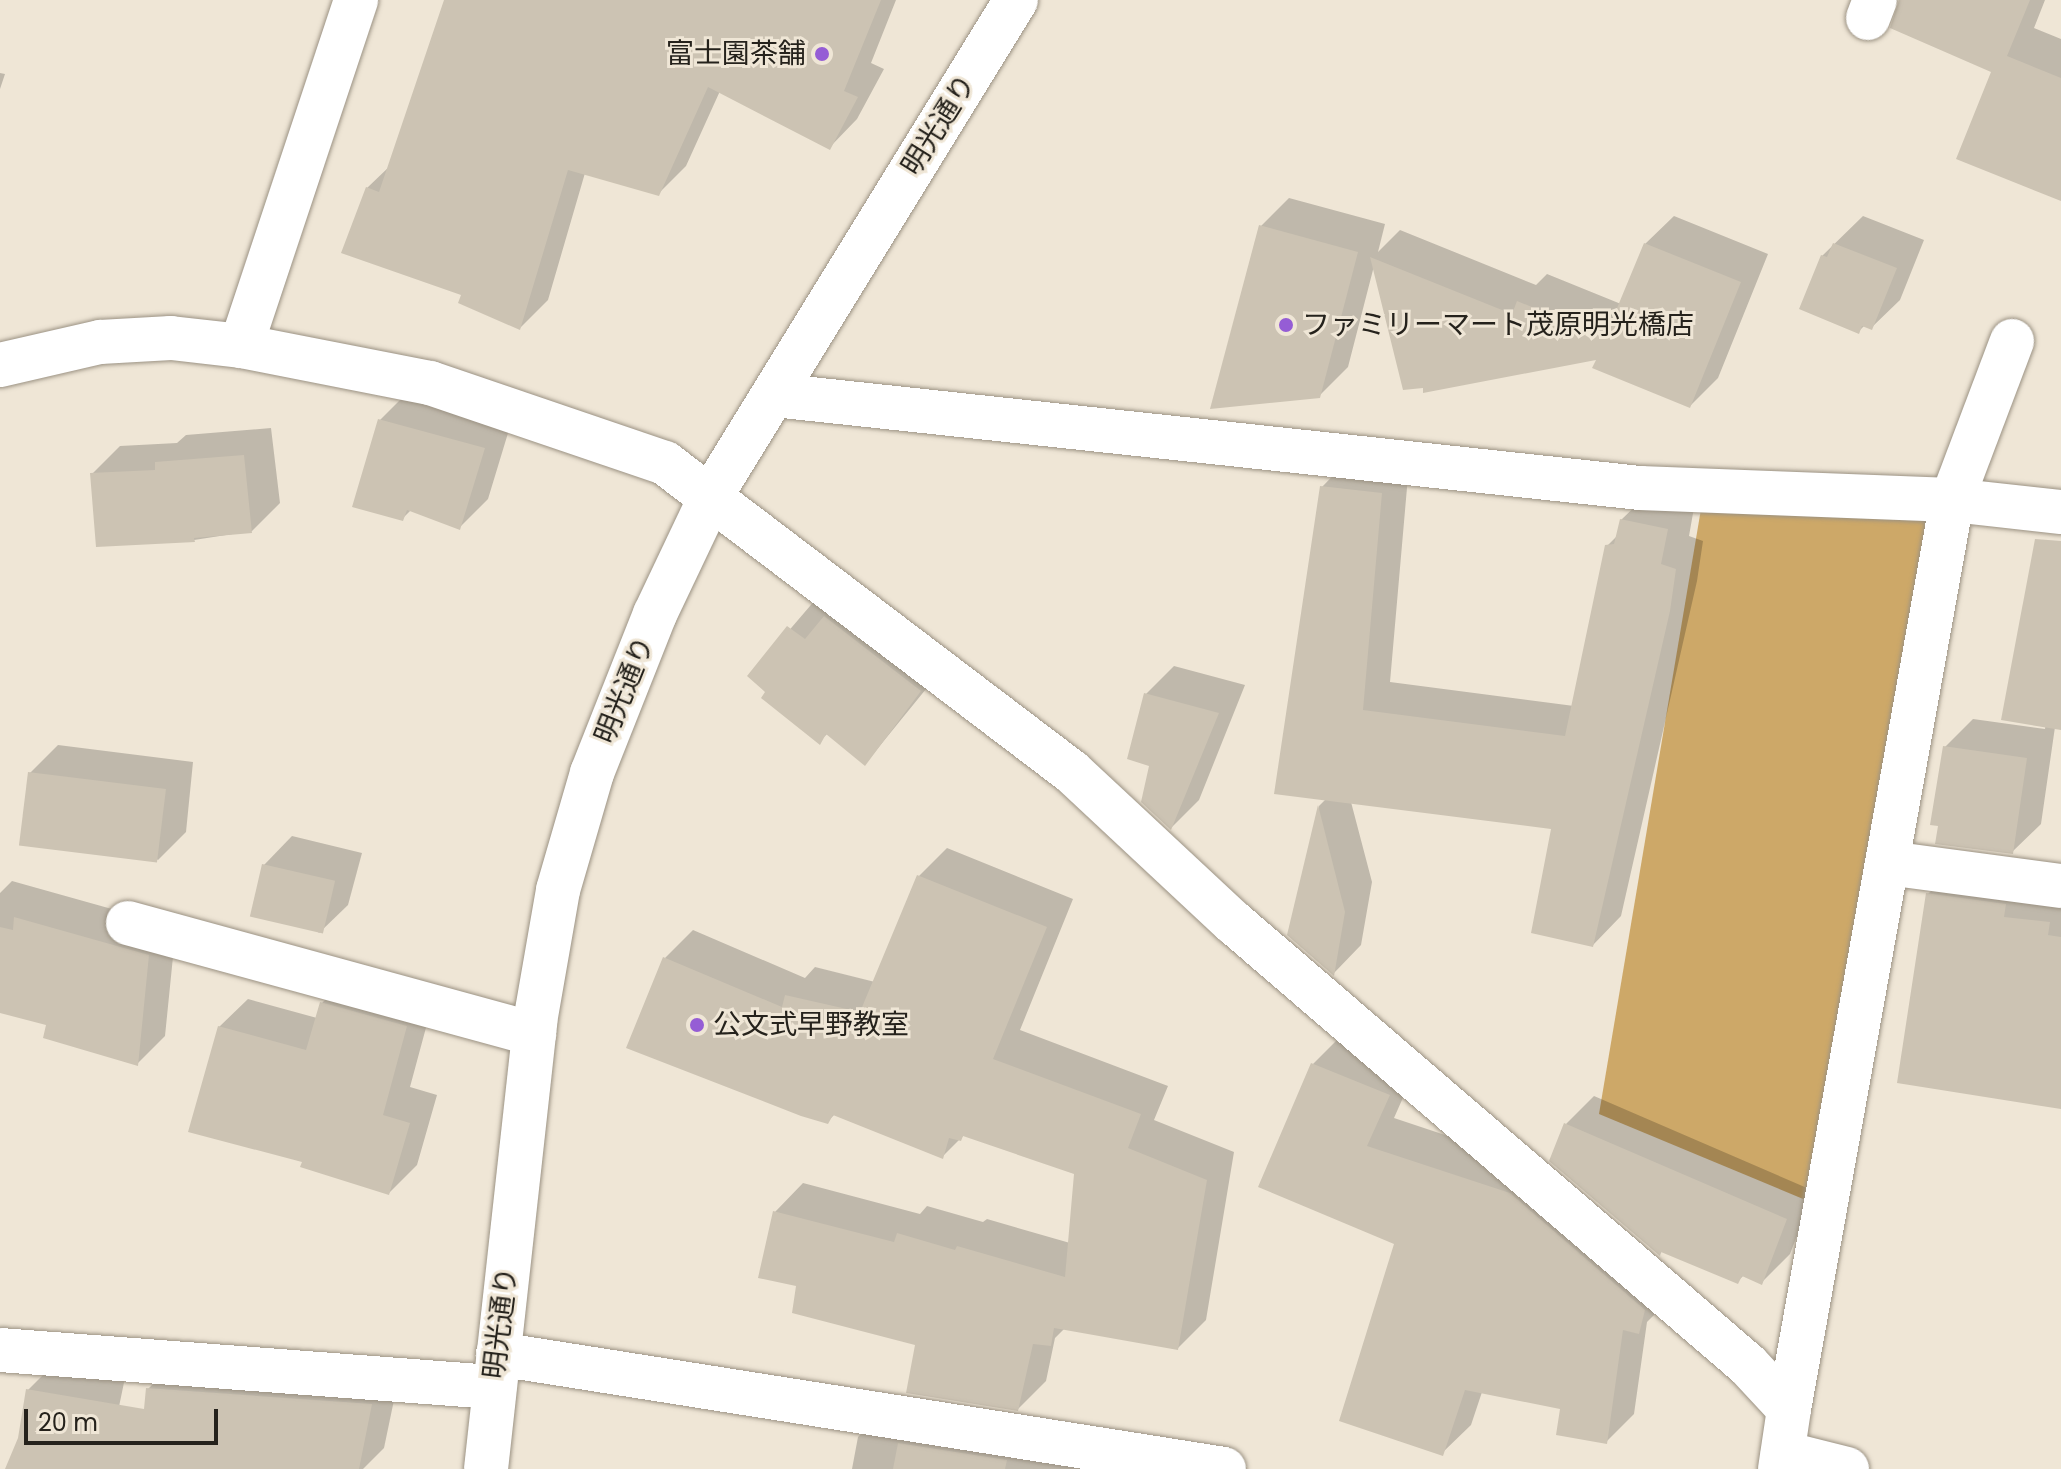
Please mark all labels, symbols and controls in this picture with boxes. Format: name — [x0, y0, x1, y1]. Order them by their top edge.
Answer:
place label: 富士園茶舗 — [666, 37, 806, 71]
marker: 富士園茶舗 — [813, 45, 831, 63]
street label: 明光通り — [895, 69, 983, 181]
place label: ファミリーマート茂原明光橋店 — [1302, 308, 1694, 342]
marker: ファミリーマート茂原明光橋店 — [1277, 316, 1295, 334]
street label: 明光通り — [588, 632, 662, 748]
place label: 公文式早野教室 — [713, 1008, 909, 1042]
marker: 公文式早野教室 — [688, 1016, 706, 1034]
street label: 明光通り — [478, 1265, 524, 1381]
scale bar — [28, 1393, 222, 1443]
text: 20 m — [38, 1406, 98, 1439]

